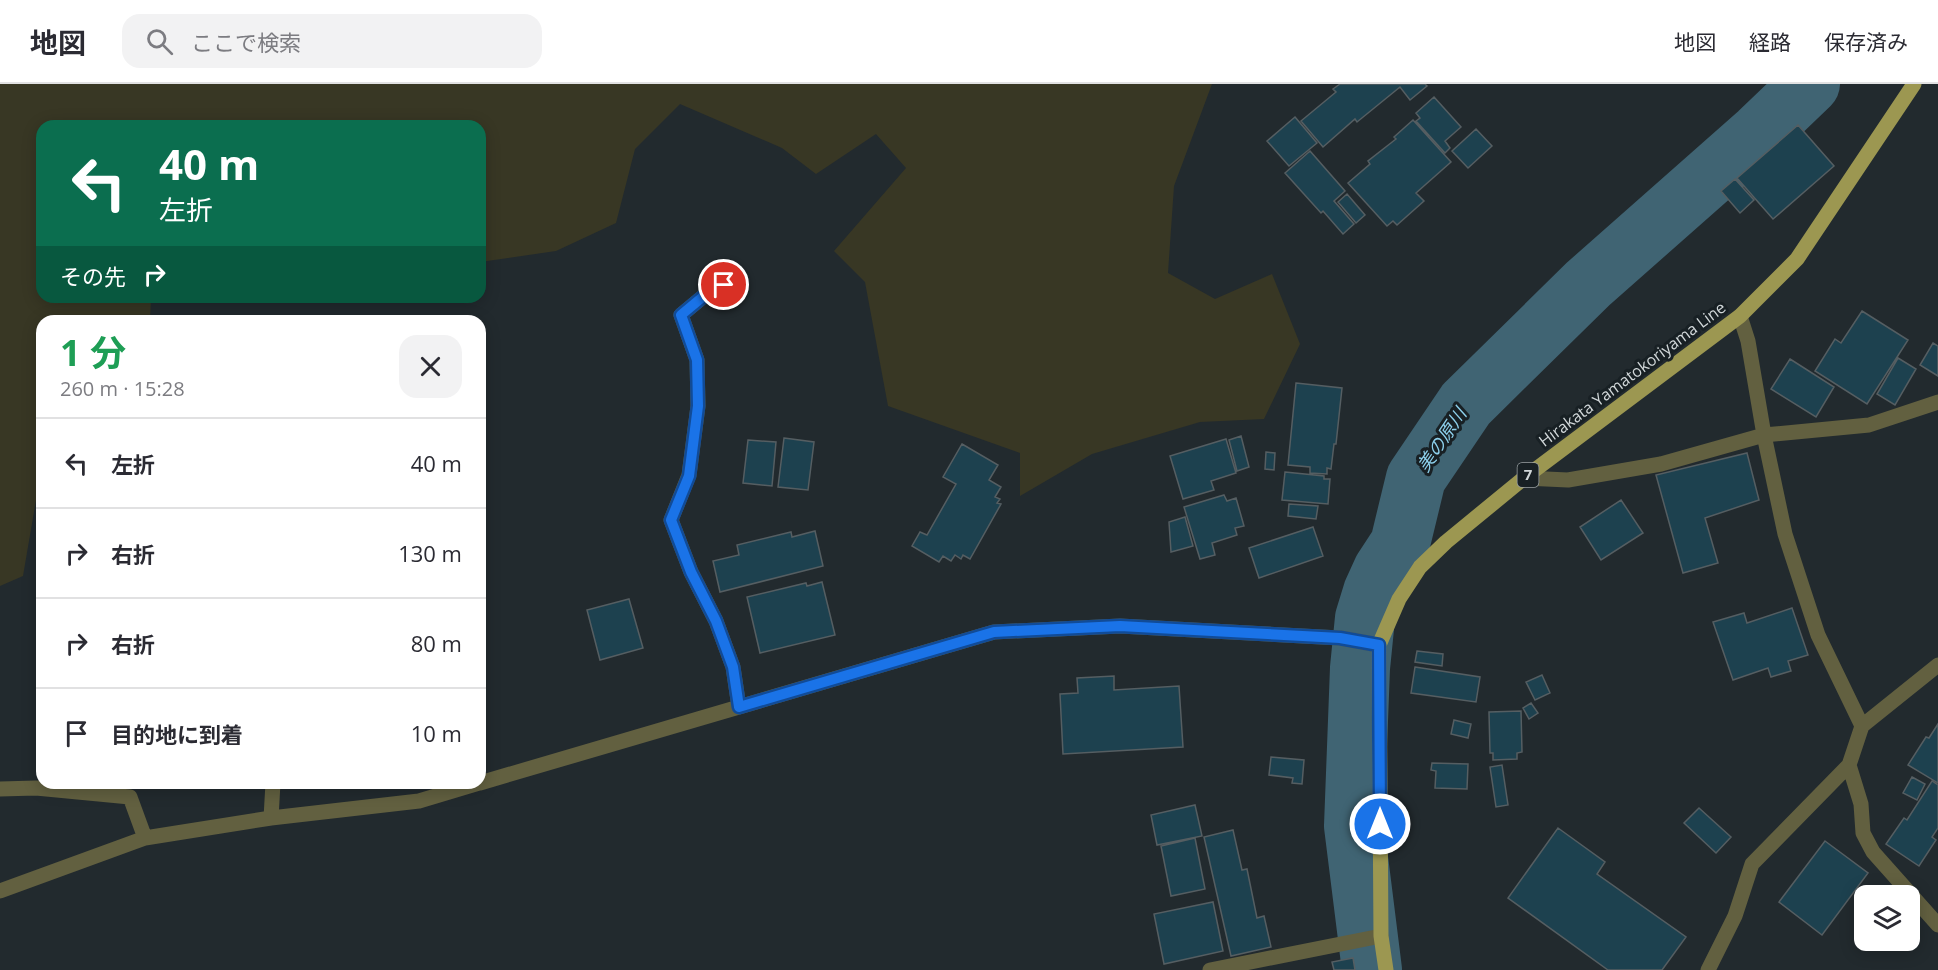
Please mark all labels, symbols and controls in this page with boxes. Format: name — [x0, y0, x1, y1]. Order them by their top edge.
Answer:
search box — [122, 14, 542, 68]
text: 地図 — [30, 23, 86, 61]
icon: search — [143, 25, 176, 58]
text: ここで検索 — [191, 27, 301, 57]
text: 地図 — [1674, 28, 1716, 56]
text: 経路 — [1749, 28, 1791, 56]
text: 保存済み — [1824, 28, 1908, 56]
text: 40 m — [159, 135, 259, 192]
icon: left — [60, 144, 138, 222]
text: 左折 — [159, 191, 213, 228]
icon: right — [138, 258, 171, 291]
pin — [698, 259, 749, 310]
text: その先 — [60, 261, 126, 291]
icon: arrive — [707, 268, 740, 301]
street label: Hirakata Yamatokoriyama Line — [1534, 296, 1730, 452]
text: 1 分 — [60, 328, 126, 377]
button: close — [399, 335, 462, 398]
text: 260 m · 15:28 — [60, 375, 185, 402]
water label: 美の原川 — [1411, 401, 1472, 476]
icon: left — [60, 447, 93, 480]
text: 40 m — [411, 448, 462, 478]
text: 左折 — [111, 449, 155, 479]
road number: 7 — [1518, 463, 1538, 487]
icon: right — [60, 537, 93, 570]
text: 130 m — [398, 538, 462, 568]
text: 右折 — [111, 539, 155, 569]
icon: right — [60, 627, 93, 660]
text: 80 m — [411, 628, 462, 658]
text: 右折 — [111, 629, 155, 659]
icon: arrive — [60, 717, 93, 750]
text: 10 m — [411, 718, 462, 748]
text: 目的地に到着 — [111, 719, 243, 749]
position arrow — [1348, 792, 1412, 856]
map controls — [1854, 885, 1920, 951]
button: layers — [1854, 885, 1920, 951]

